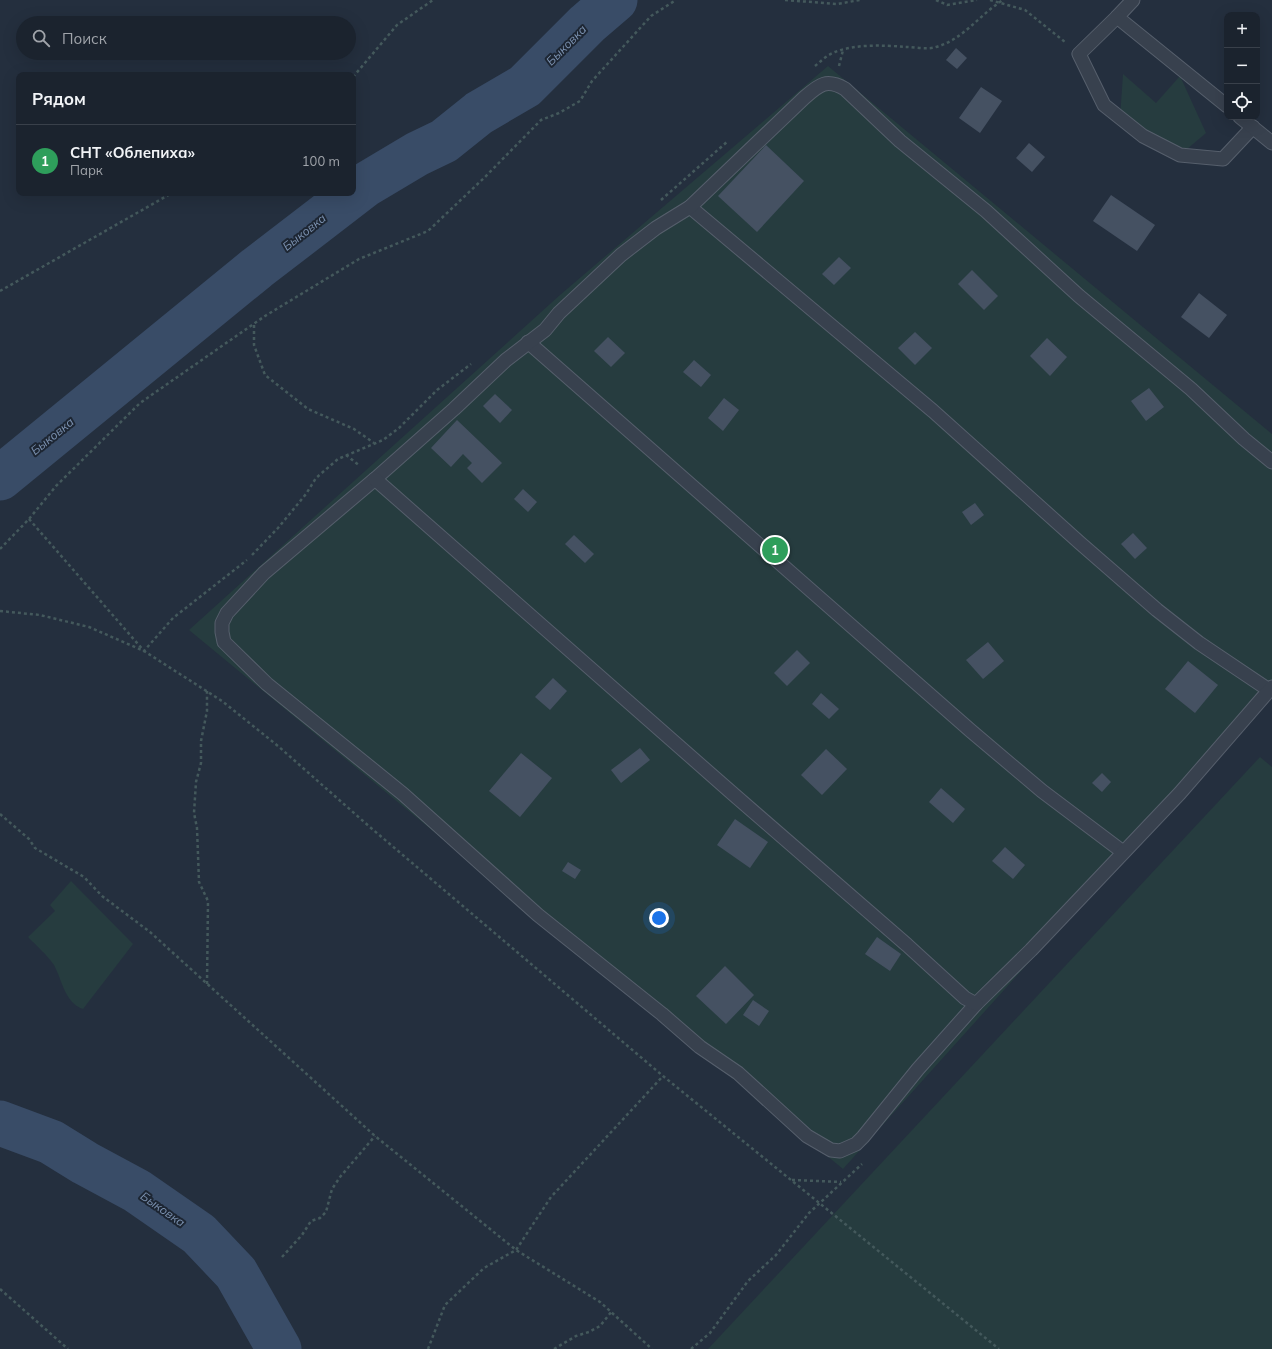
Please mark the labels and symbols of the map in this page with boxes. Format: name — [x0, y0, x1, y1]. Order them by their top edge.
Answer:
water label: Быковка — [543, 22, 589, 68]
water label: Быковка — [279, 210, 329, 254]
water label: Быковка — [27, 414, 77, 458]
pin: 1 — [762, 535, 788, 565]
your location — [649, 908, 669, 928]
water label: Быковка — [138, 1188, 188, 1230]

